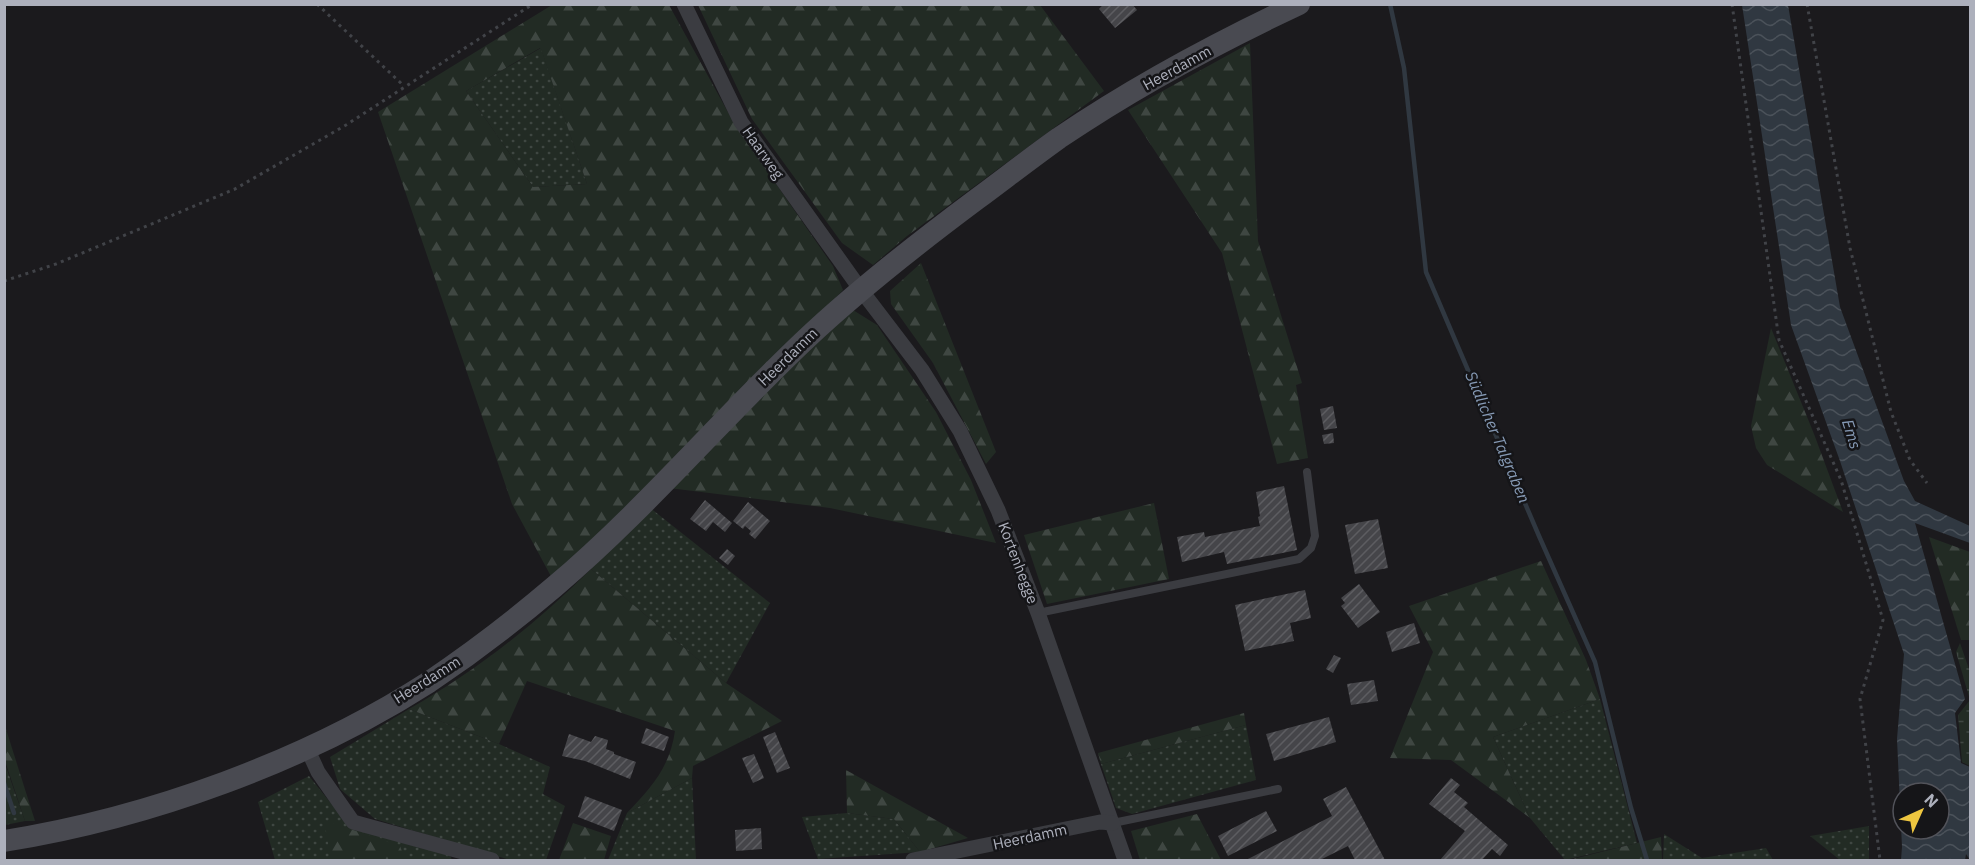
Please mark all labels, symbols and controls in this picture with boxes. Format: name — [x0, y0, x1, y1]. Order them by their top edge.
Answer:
street label: Heerdamm — [1139, 41, 1214, 94]
street label: Haarweg — [738, 123, 788, 183]
street label: Heerdamm — [754, 324, 821, 390]
water label: Südlicher Talgraben — [1461, 368, 1535, 506]
water label: Ems — [1838, 417, 1866, 451]
street label: Kortenhegge — [994, 519, 1043, 606]
street label: Heerdamm — [390, 652, 464, 708]
north arrow — [1891, 781, 1951, 841]
text: N — [1920, 789, 1943, 812]
street label: Heerdamm — [991, 819, 1069, 854]

